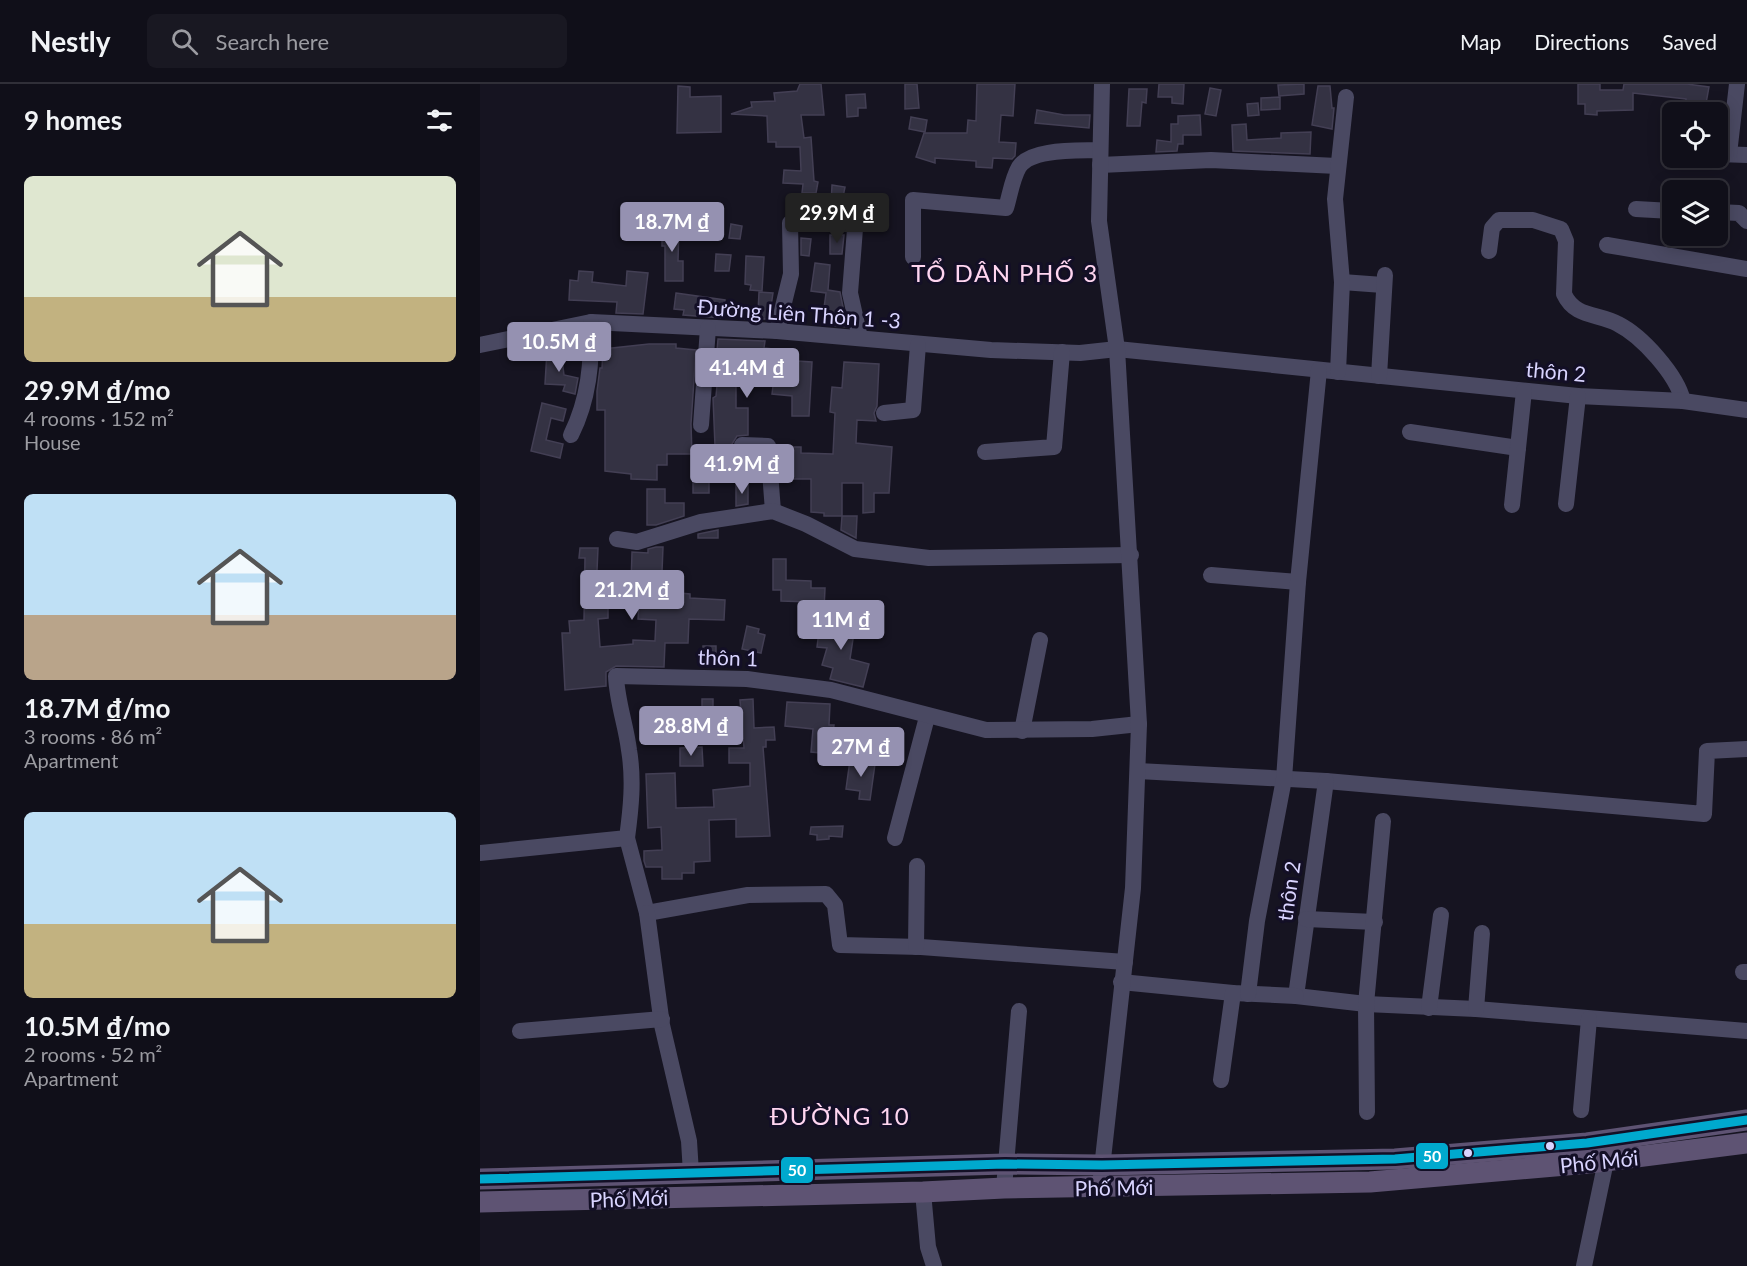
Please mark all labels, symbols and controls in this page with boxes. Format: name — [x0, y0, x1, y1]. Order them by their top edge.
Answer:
search box — [147, 14, 567, 68]
text: Nestly — [30, 24, 111, 58]
icon: search — [168, 25, 201, 58]
text: Search here — [216, 28, 329, 55]
text: Map — [1460, 29, 1501, 54]
text: Directions — [1534, 29, 1629, 54]
text: Saved — [1662, 29, 1717, 54]
map controls — [1662, 102, 1728, 246]
button: locate — [1662, 102, 1728, 168]
text: 9 homes — [24, 104, 122, 136]
icon: filters — [423, 104, 456, 137]
button: layers — [1662, 180, 1728, 246]
pin: 29.9M ₫ — [782, 193, 892, 244]
text: 29.9M ₫ — [799, 200, 875, 224]
pin: 18.7M ₫ — [617, 202, 727, 253]
text: 18.7M ₫ — [634, 209, 710, 233]
icon: home — [186, 215, 294, 323]
district label: TỔ DÂN PHỐ 3 — [911, 258, 1099, 287]
street label: Đường Liên Thôn 1 -3 — [696, 293, 902, 333]
pin: 10.5M ₫ — [504, 322, 614, 373]
text: 10.5M ₫ — [521, 329, 597, 353]
pin: 41.4M ₫ — [692, 348, 802, 399]
text: 41.4M ₫ — [709, 355, 785, 379]
street label: thôn 2 — [1525, 356, 1587, 386]
text: 29.9M ₫/mo — [24, 374, 170, 406]
text: 4 rooms · 152 m² — [24, 406, 174, 430]
text: House — [24, 430, 81, 454]
pin: 41.9M ₫ — [687, 444, 797, 495]
text: 41.9M ₫ — [704, 451, 780, 475]
icon: home — [186, 533, 294, 641]
pin: 21.2M ₫ — [577, 570, 687, 621]
text: 21.2M ₫ — [594, 577, 670, 601]
pin: 11M ₫ — [799, 600, 883, 651]
text: 11M ₫ — [811, 607, 871, 631]
street label: thôn 1 — [697, 643, 759, 671]
text: 18.7M ₫/mo — [24, 692, 170, 724]
pin: 28.8M ₫ — [636, 706, 746, 757]
text: 28.8M ₫ — [653, 713, 729, 737]
text: 3 rooms · 86 m² — [24, 724, 162, 748]
pin: 27M ₫ — [819, 727, 903, 778]
text: 27M ₫ — [831, 734, 891, 758]
text: Apartment — [24, 748, 118, 772]
icon: home — [186, 851, 294, 959]
street label: thôn 2 — [1271, 859, 1305, 923]
text: 10.5M ₫/mo — [24, 1010, 170, 1042]
text: 2 rooms · 52 m² — [24, 1042, 162, 1066]
text: Apartment — [24, 1066, 118, 1090]
district label: ĐƯỜNG 10 — [770, 1101, 910, 1130]
unlabelled marker — [1544, 1140, 1556, 1152]
line badge: 50 — [1415, 1142, 1449, 1170]
street label: Phố Mới — [1559, 1144, 1639, 1178]
text: 50 — [1423, 1146, 1441, 1165]
unlabelled marker — [1462, 1147, 1474, 1159]
line badge: 50 — [780, 1156, 814, 1184]
text: 50 — [788, 1160, 806, 1179]
street label: Phố Mới — [1074, 1174, 1154, 1200]
street label: Phố Mới — [589, 1184, 669, 1212]

